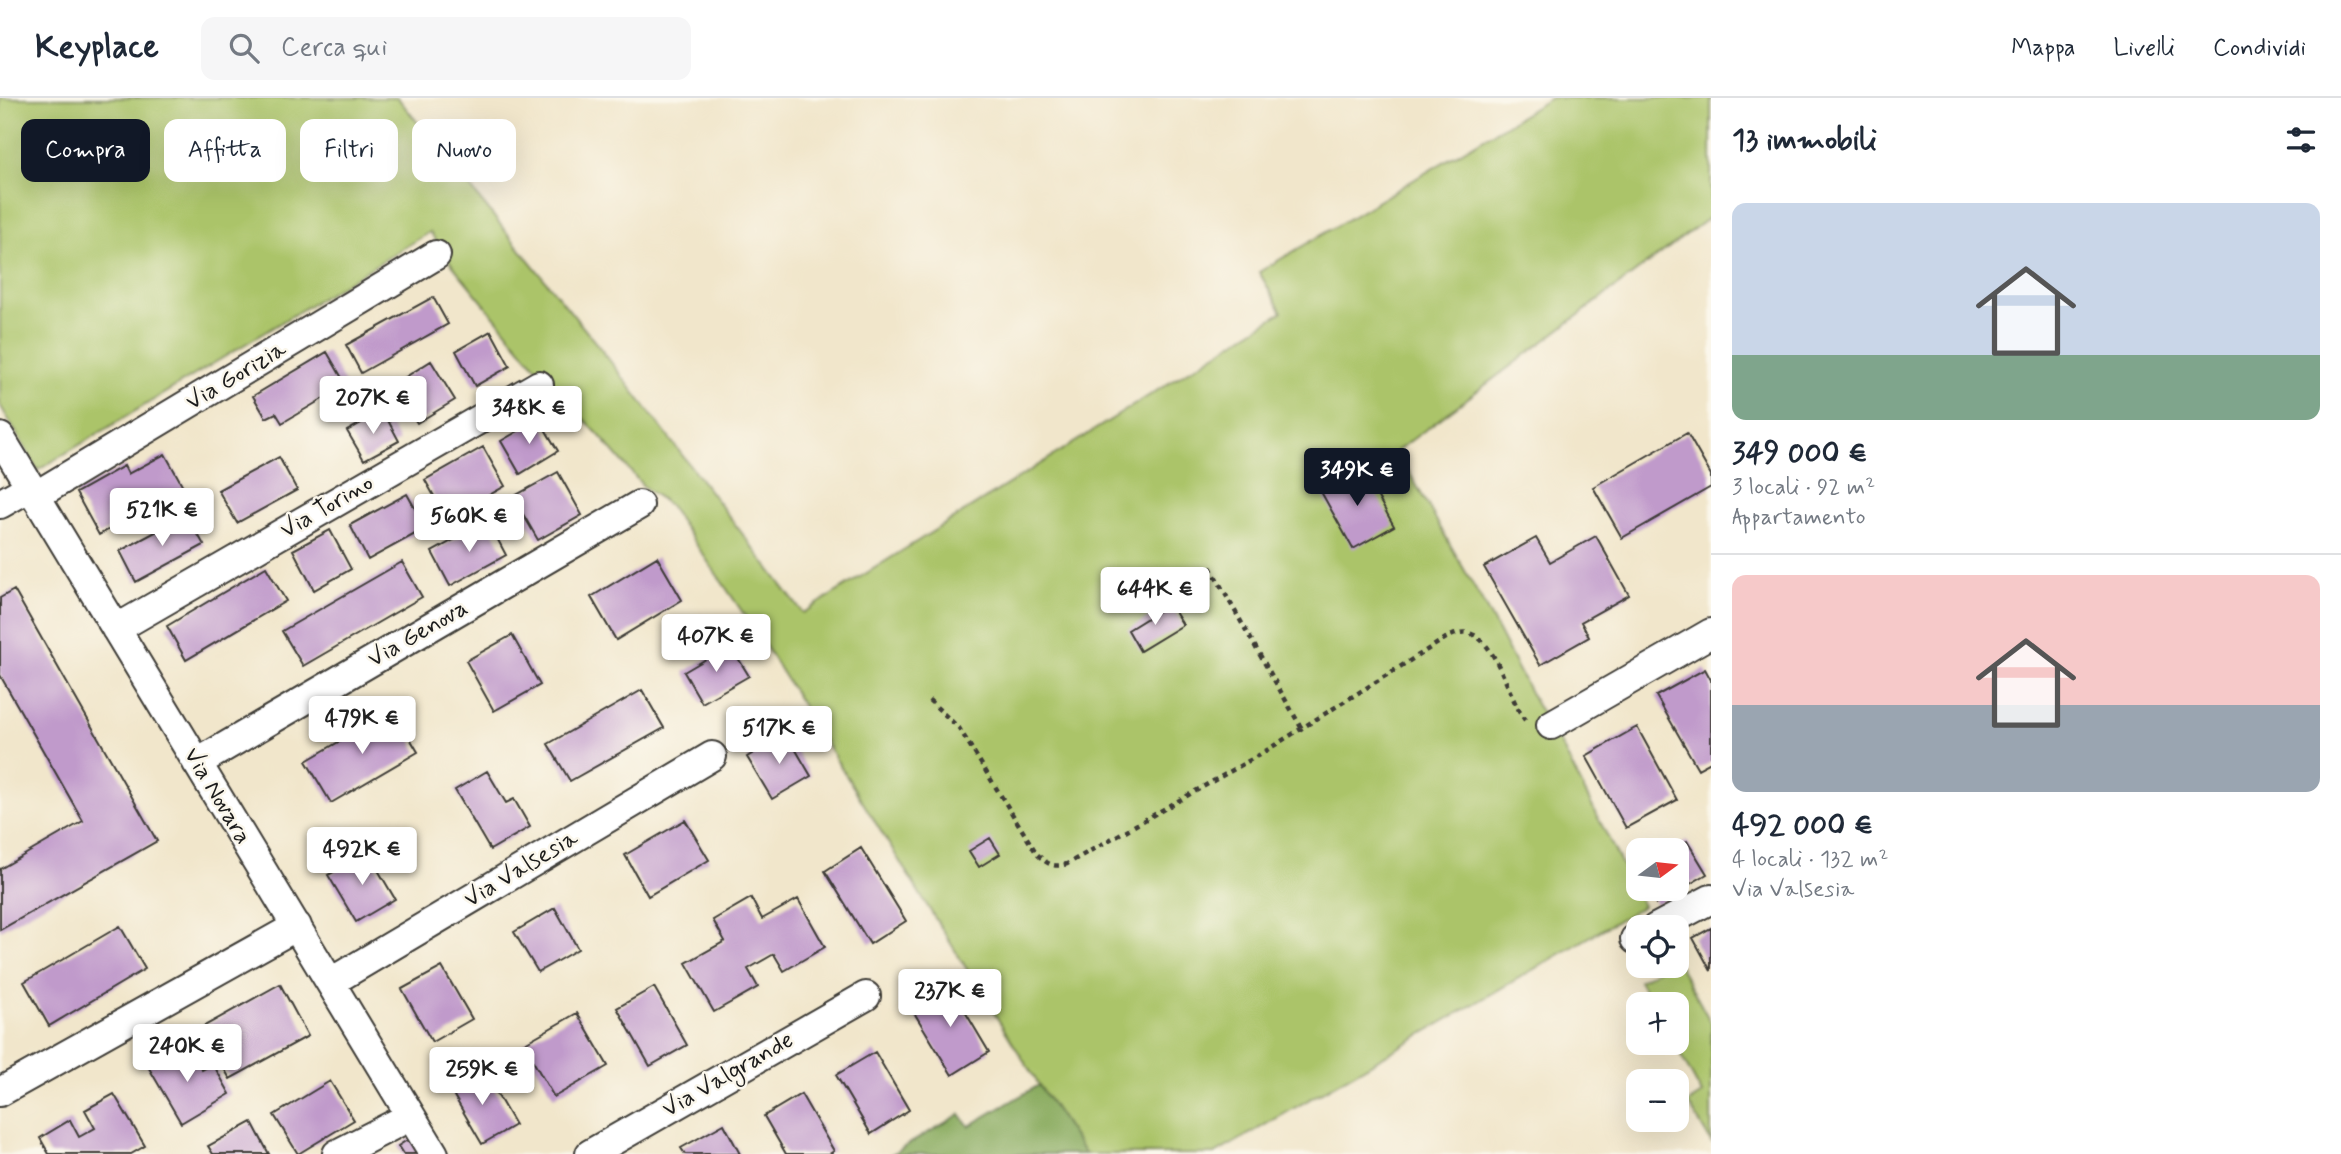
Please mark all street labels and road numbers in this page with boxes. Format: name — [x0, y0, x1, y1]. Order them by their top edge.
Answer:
street label: Via Gorizia — [180, 334, 292, 418]
street label: Via Torino — [275, 468, 379, 546]
street label: Via Genova — [362, 593, 474, 675]
street label: Via Novara — [176, 742, 258, 850]
street label: Via Valsesia — [458, 823, 584, 915]
street label: Via Valgrande — [657, 1025, 800, 1127]

